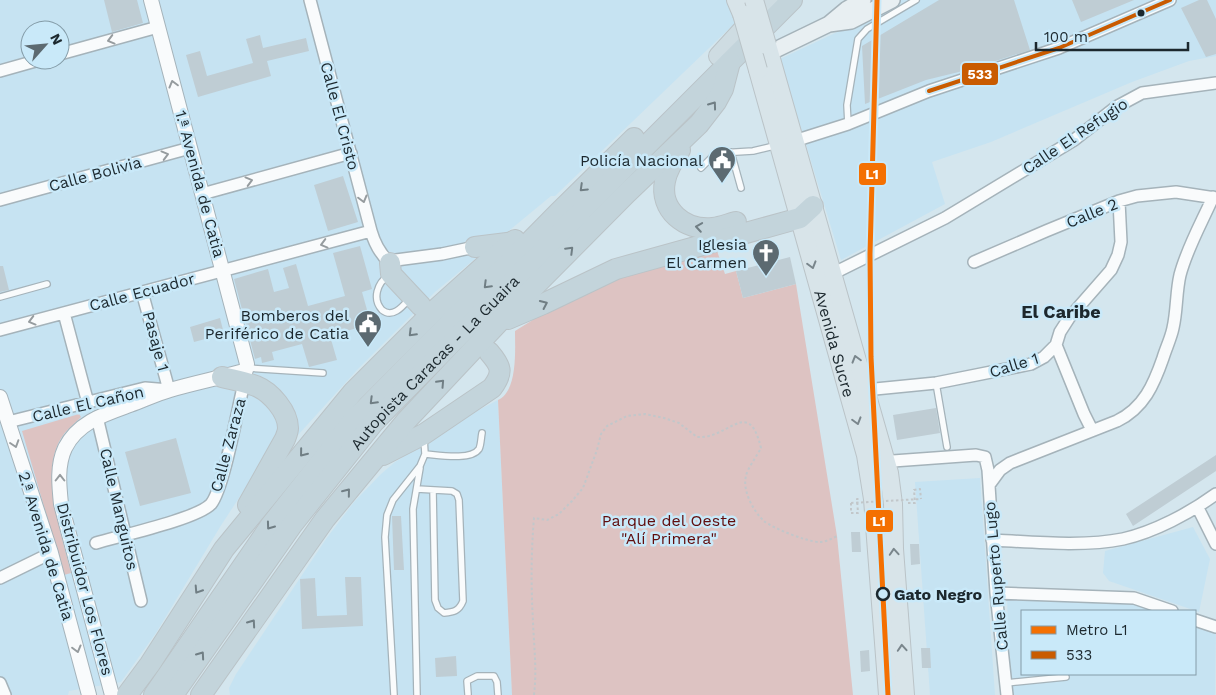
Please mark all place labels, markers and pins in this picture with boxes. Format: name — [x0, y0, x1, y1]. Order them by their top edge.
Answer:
unlabelled marker — [1136, 8, 1146, 18]
public building icon: Policía Nacional — [707, 145, 737, 184]
place label: Policía Nacional — [580, 151, 703, 170]
place label: Iglesia El Carmen — [666, 235, 747, 272]
church icon: Iglesia El Carmen — [751, 238, 781, 277]
place label: Bomberos del Periférico de Catia — [205, 306, 349, 343]
public building icon: Bomberos del Periférico de Catia — [353, 309, 383, 348]
place label: Gato Negro — [894, 585, 982, 604]
marker: Gato Negro — [876, 587, 890, 601]

